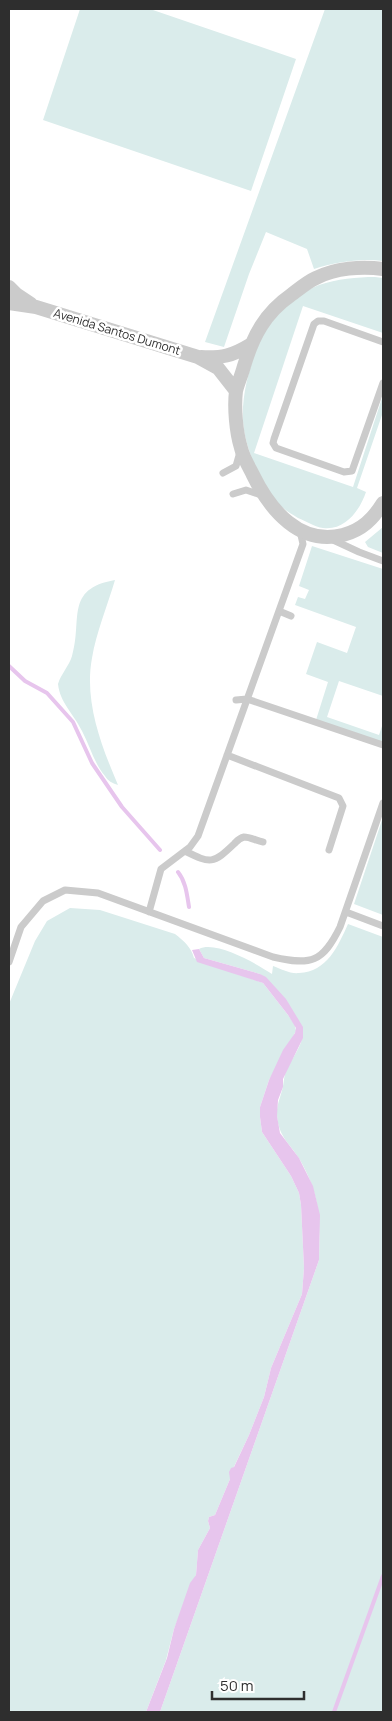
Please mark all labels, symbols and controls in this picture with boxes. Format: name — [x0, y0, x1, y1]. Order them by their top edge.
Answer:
street label: Avenida Santos Dumont — [52, 304, 183, 359]
scale bar — [212, 1668, 304, 1700]
text: 50 m — [220, 1675, 254, 1696]

